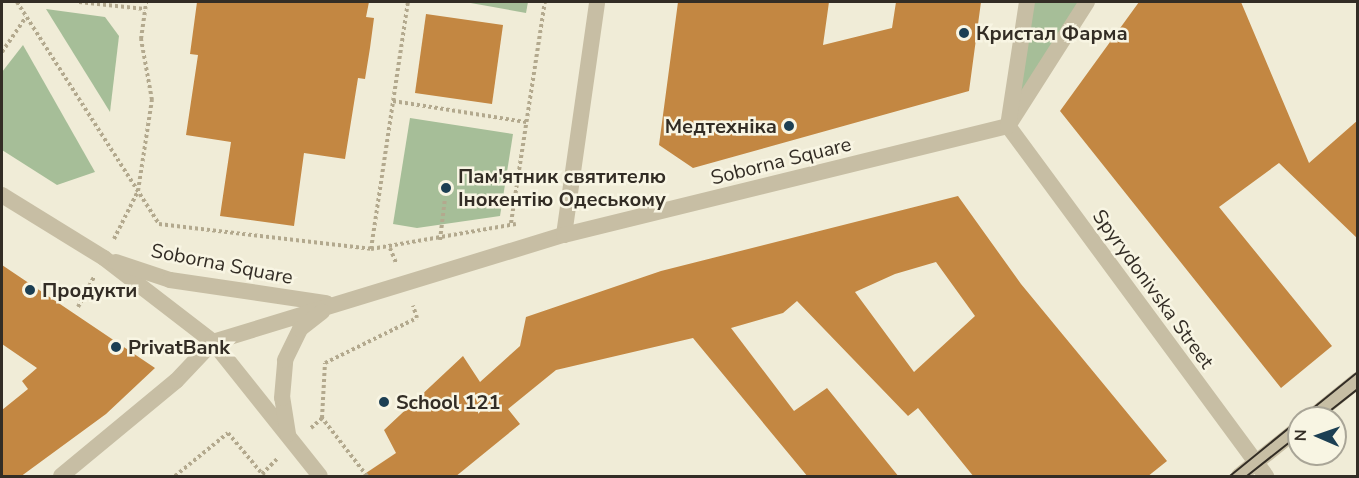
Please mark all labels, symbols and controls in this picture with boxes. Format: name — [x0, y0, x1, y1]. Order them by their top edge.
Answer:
place label: Кристал Фарма — [976, 21, 1128, 45]
marker: Кристал Фарма — [957, 26, 971, 40]
place label: Медтехніка — [665, 114, 777, 138]
marker: Медтехніка — [782, 119, 796, 133]
street label: Soborna Square — [708, 132, 854, 190]
place label: Пам'ятник святителю Інокентію Одеському — [458, 164, 666, 211]
marker: Пам'ятник святителю Інокентію Одеському — [439, 181, 453, 195]
street label: Spyrydonivska Street — [1087, 205, 1219, 373]
street label: Soborna Square — [149, 238, 295, 290]
place label: Продукти — [42, 278, 137, 302]
marker: Продукти — [23, 283, 37, 297]
place label: PrivatBank — [128, 335, 230, 359]
marker: PrivatBank — [109, 340, 123, 354]
place label: School 121 — [396, 390, 501, 414]
marker: School 121 — [377, 395, 391, 409]
north arrow — [1287, 406, 1347, 466]
text: N — [1290, 429, 1312, 442]

